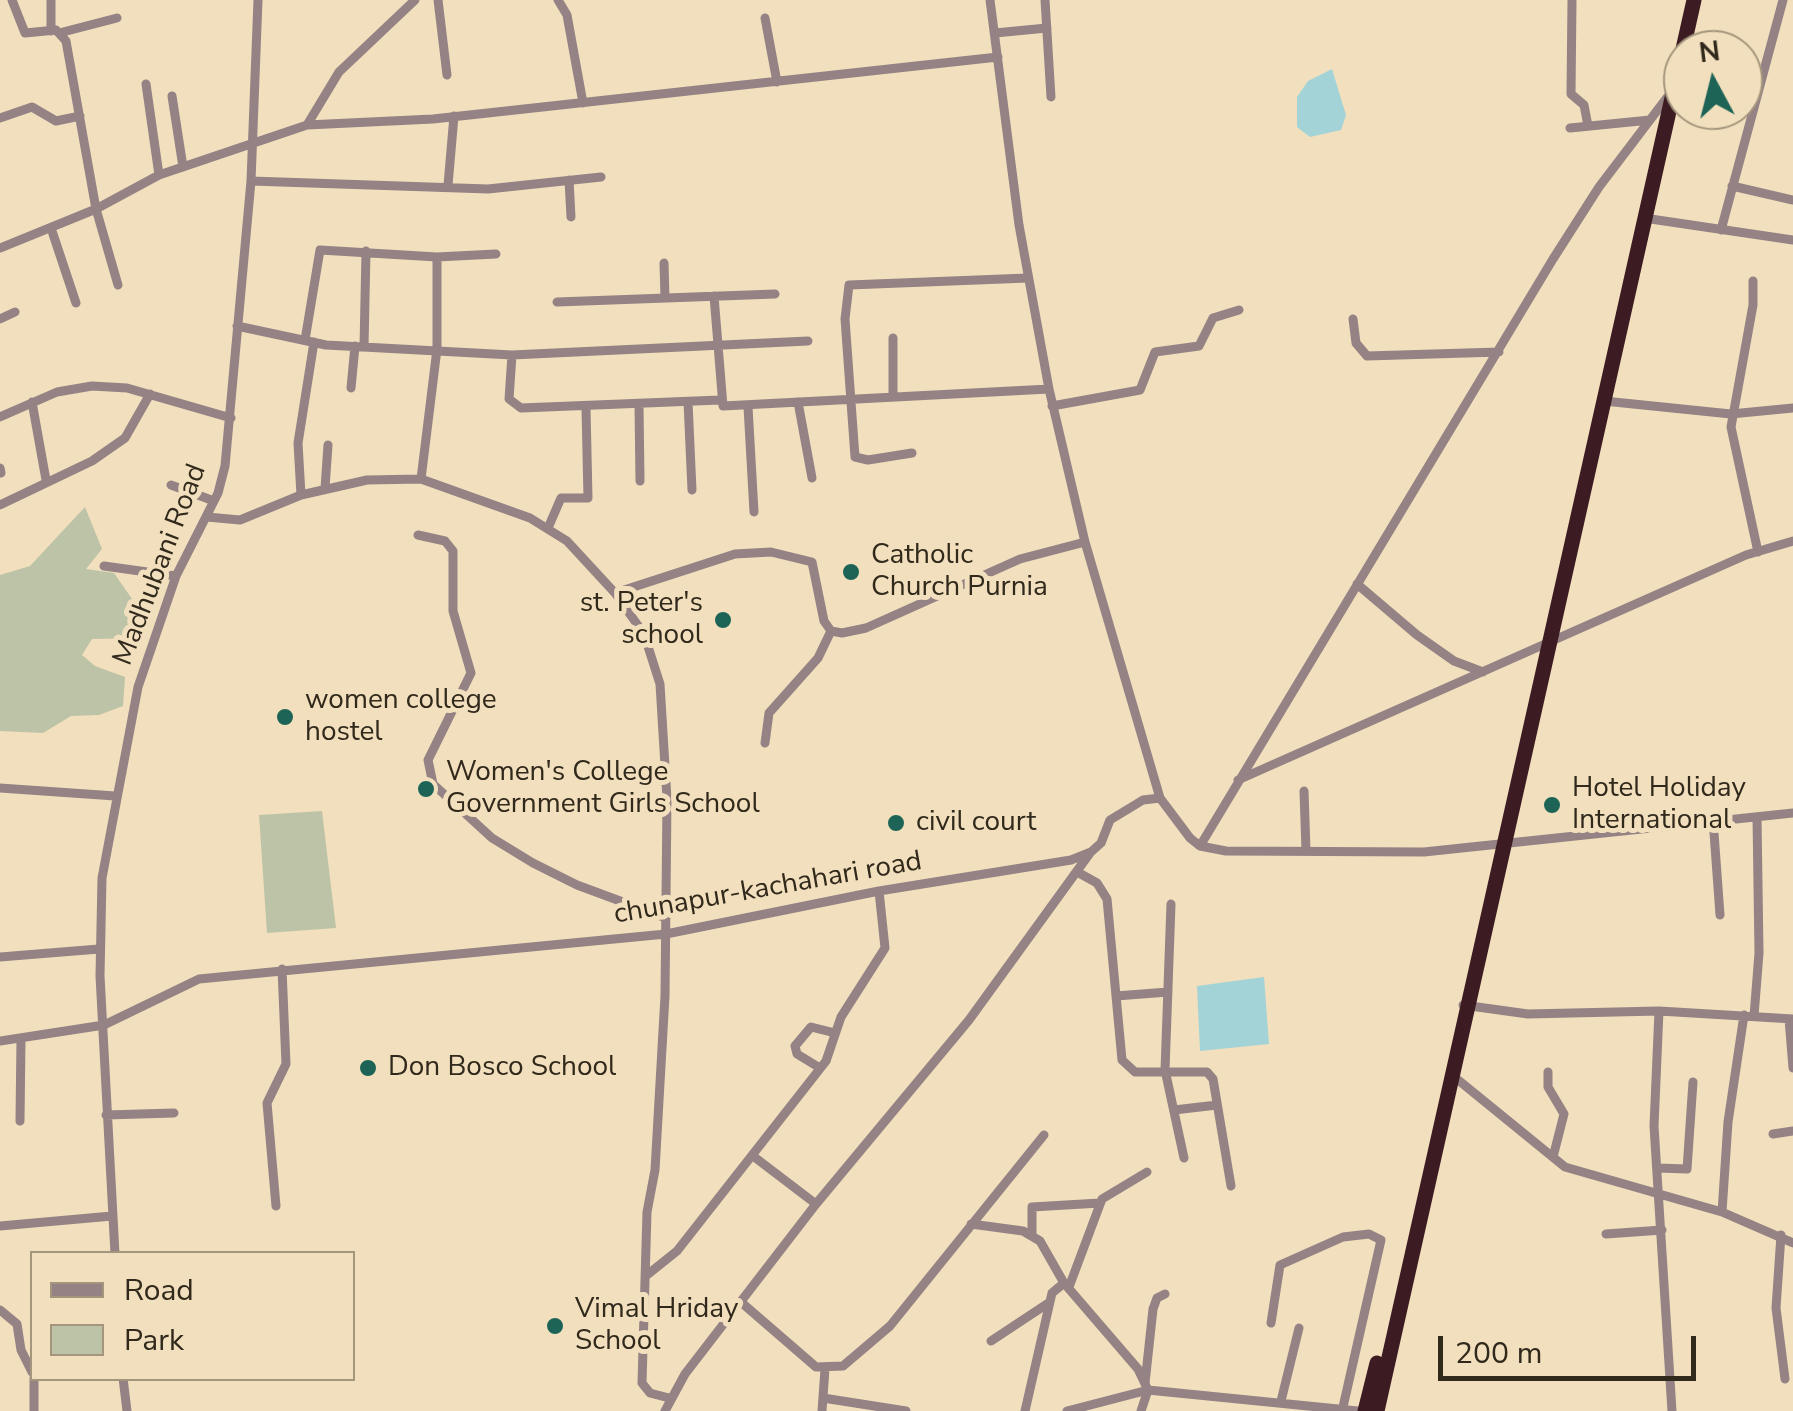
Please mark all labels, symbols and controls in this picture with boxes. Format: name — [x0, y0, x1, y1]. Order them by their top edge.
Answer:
north arrow — [1663, 30, 1763, 130]
text: N — [1697, 32, 1722, 72]
street label: Madhubani Road — [107, 460, 215, 670]
place label: Catholic Church Purnia — [871, 539, 1048, 605]
marker: Catholic Church Purnia — [840, 561, 862, 583]
place label: st. Peter's school — [580, 587, 703, 653]
marker: st. Peter's school — [712, 609, 734, 631]
place label: women college hostel — [305, 684, 497, 750]
marker: women college hostel — [274, 706, 296, 728]
place label: Women's College Government Girls School — [446, 756, 760, 822]
place label: Hotel Holiday International — [1572, 772, 1746, 838]
marker: Women's College Government Girls School — [415, 778, 437, 800]
marker: Hotel Holiday International — [1541, 794, 1563, 816]
place label: civil court — [916, 806, 1036, 840]
marker: civil court — [885, 812, 907, 834]
street label: chunapur-kachahari road — [611, 845, 925, 933]
place label: Don Bosco School — [388, 1051, 616, 1085]
marker: Don Bosco School — [357, 1057, 379, 1079]
legend — [30, 1251, 355, 1381]
text: Road — [124, 1270, 194, 1311]
place label: Vimal Hriday School — [575, 1293, 738, 1359]
marker: Vimal Hriday School — [544, 1315, 566, 1337]
scale bar — [1443, 1316, 1700, 1378]
text: Park — [124, 1320, 184, 1361]
text: 200 m — [1455, 1333, 1542, 1374]

